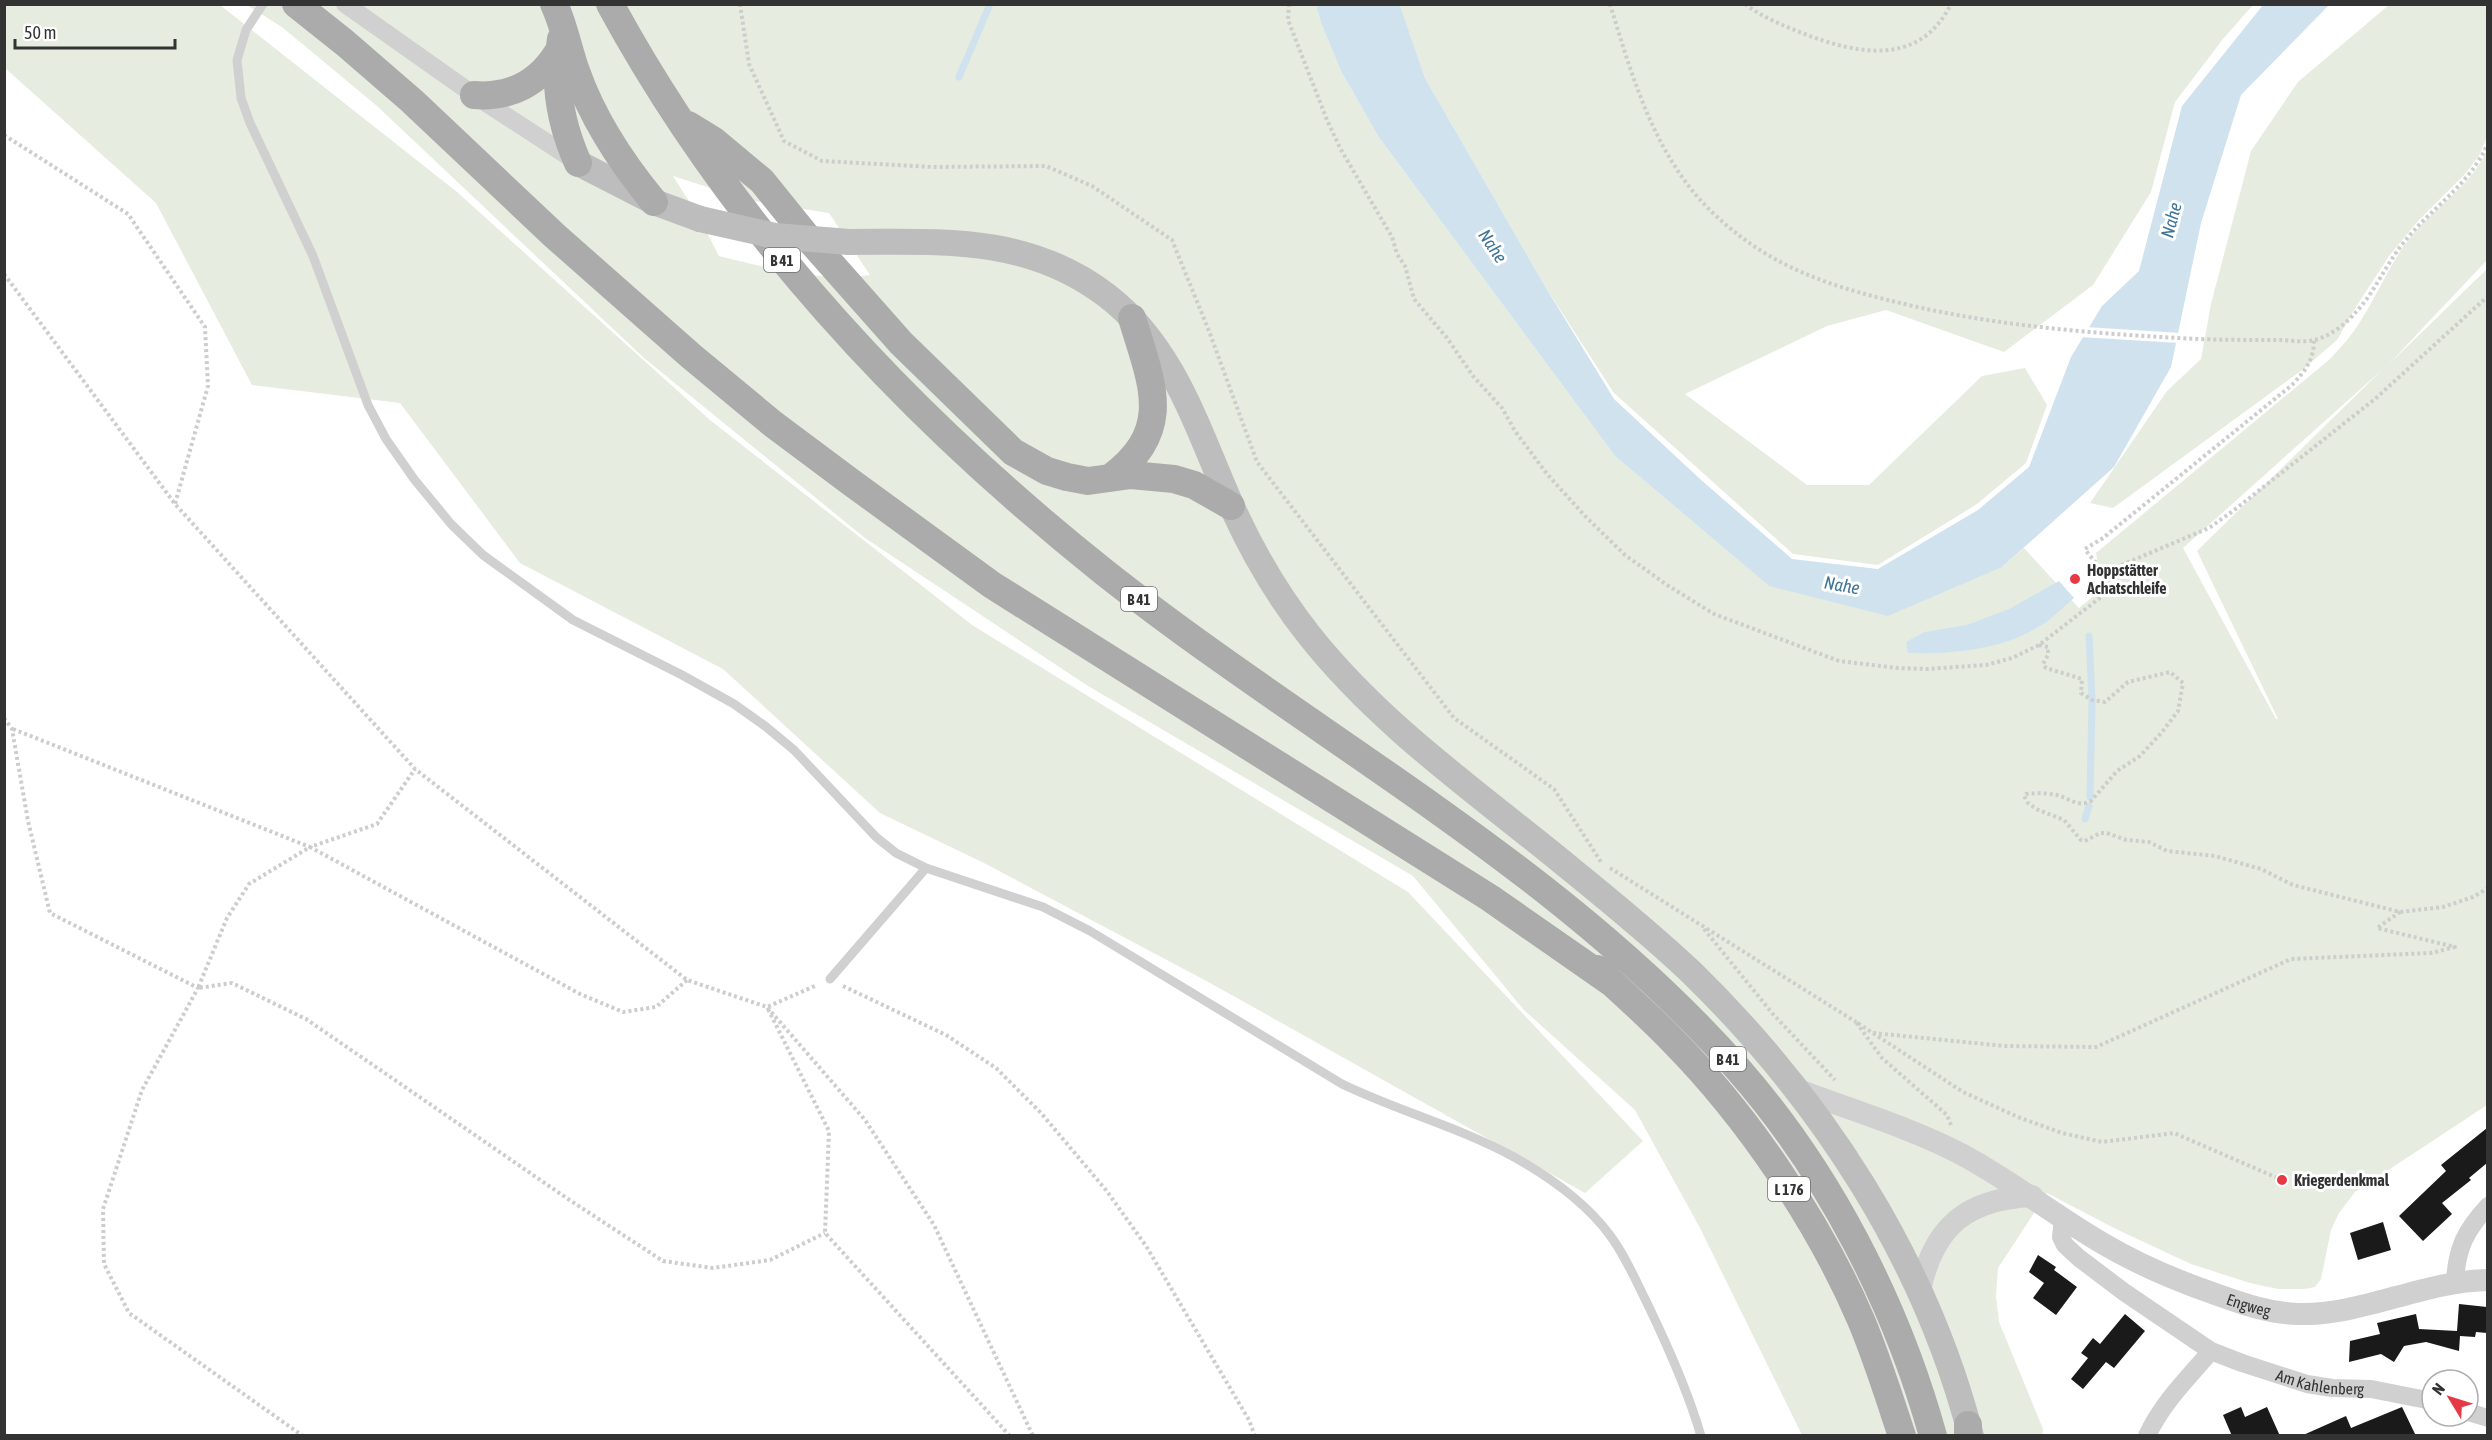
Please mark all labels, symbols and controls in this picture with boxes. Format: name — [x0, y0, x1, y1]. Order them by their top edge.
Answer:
scale bar — [15, 12, 176, 50]
text: 50 m — [24, 22, 56, 43]
water label: Nahe — [2156, 200, 2186, 240]
water label: Nahe — [1474, 225, 1512, 267]
road number: B 41 — [764, 248, 800, 272]
place label: Hoppstätter Achatschleife — [2086, 561, 2167, 597]
water label: Nahe — [1822, 572, 1862, 598]
marker: Hoppstätter Achatschleife — [2068, 572, 2082, 586]
road number: B 41 — [1121, 587, 1157, 611]
road number: B 41 — [1710, 1047, 1746, 1071]
place label: Kriegerdenkmal — [2294, 1171, 2390, 1189]
marker: Kriegerdenkmal — [2275, 1173, 2289, 1187]
road number: L 176 — [1768, 1177, 1810, 1201]
street label: Engweg — [2224, 1290, 2273, 1321]
street label: Am Kahlenberg — [2274, 1366, 2365, 1399]
north arrow — [2420, 1368, 2480, 1428]
text: N — [2428, 1379, 2448, 1398]

